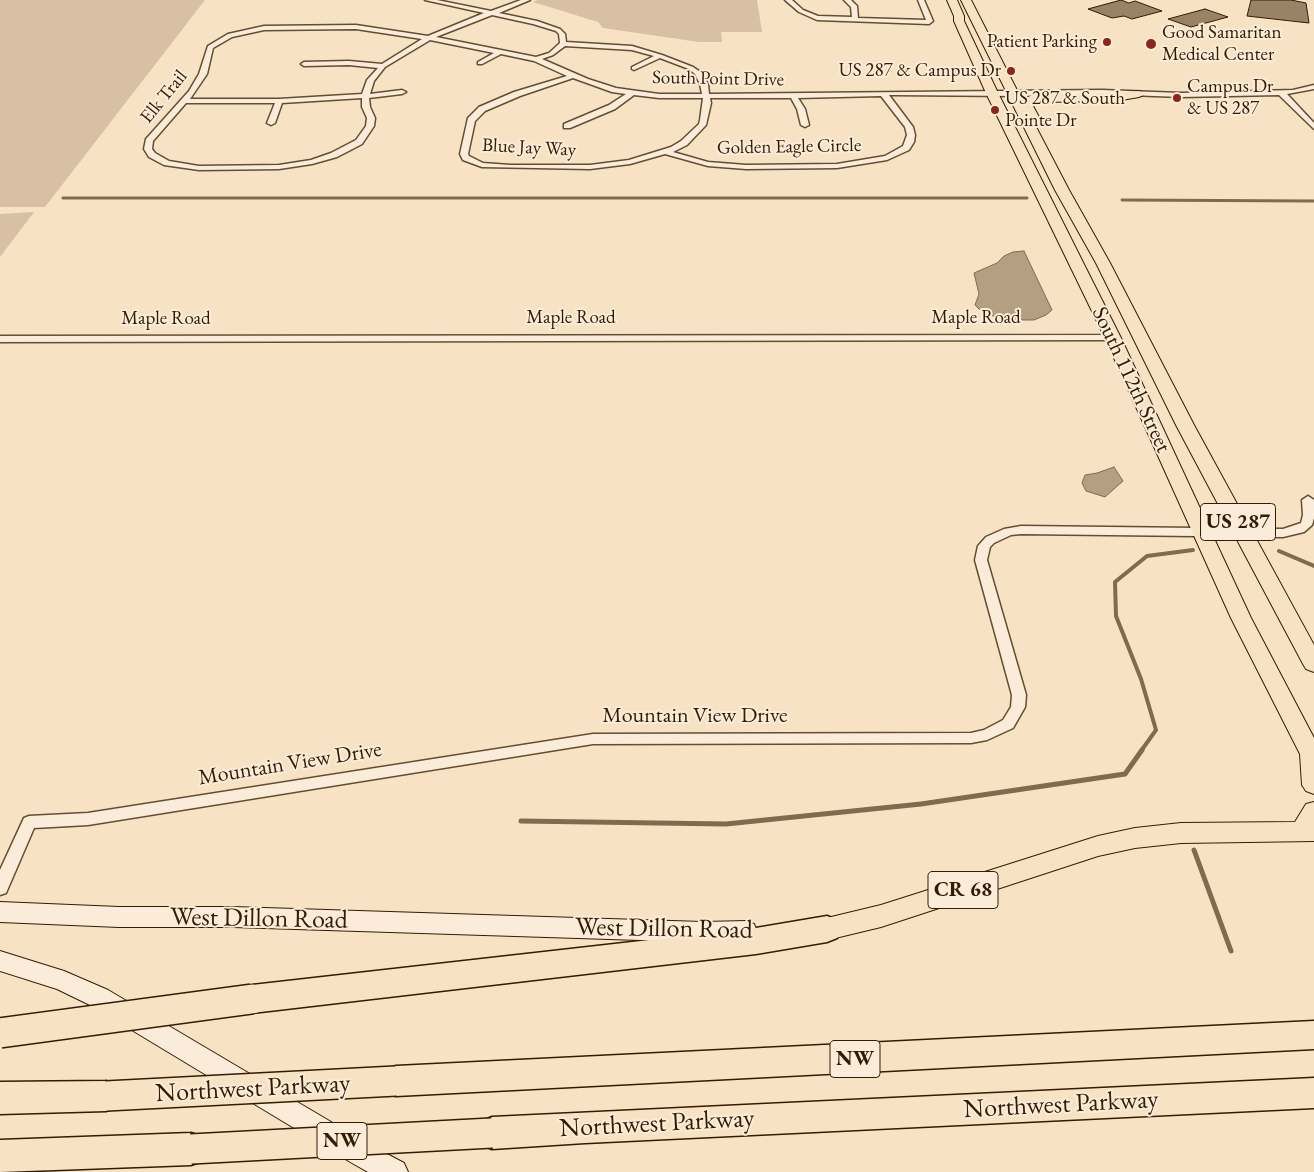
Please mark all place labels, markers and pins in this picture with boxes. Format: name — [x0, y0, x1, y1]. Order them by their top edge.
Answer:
place label: Good Samaritan Medical Center — [1162, 22, 1281, 66]
place label: Patient Parking — [987, 31, 1097, 53]
marker: Patient Parking — [1101, 36, 1113, 48]
marker: Good Samaritan Medical Center — [1144, 37, 1158, 51]
place label: US 287 & Campus Dr — [839, 60, 1001, 82]
marker: US 287 & Campus Dr — [1005, 65, 1017, 77]
place label: Campus Dr & US 287 — [1187, 76, 1273, 120]
place label: US 287 & South Pointe Dr — [1005, 88, 1125, 132]
marker: Campus Dr & US 287 — [1171, 92, 1183, 104]
marker: US 287 & South Pointe Dr — [989, 104, 1001, 116]

